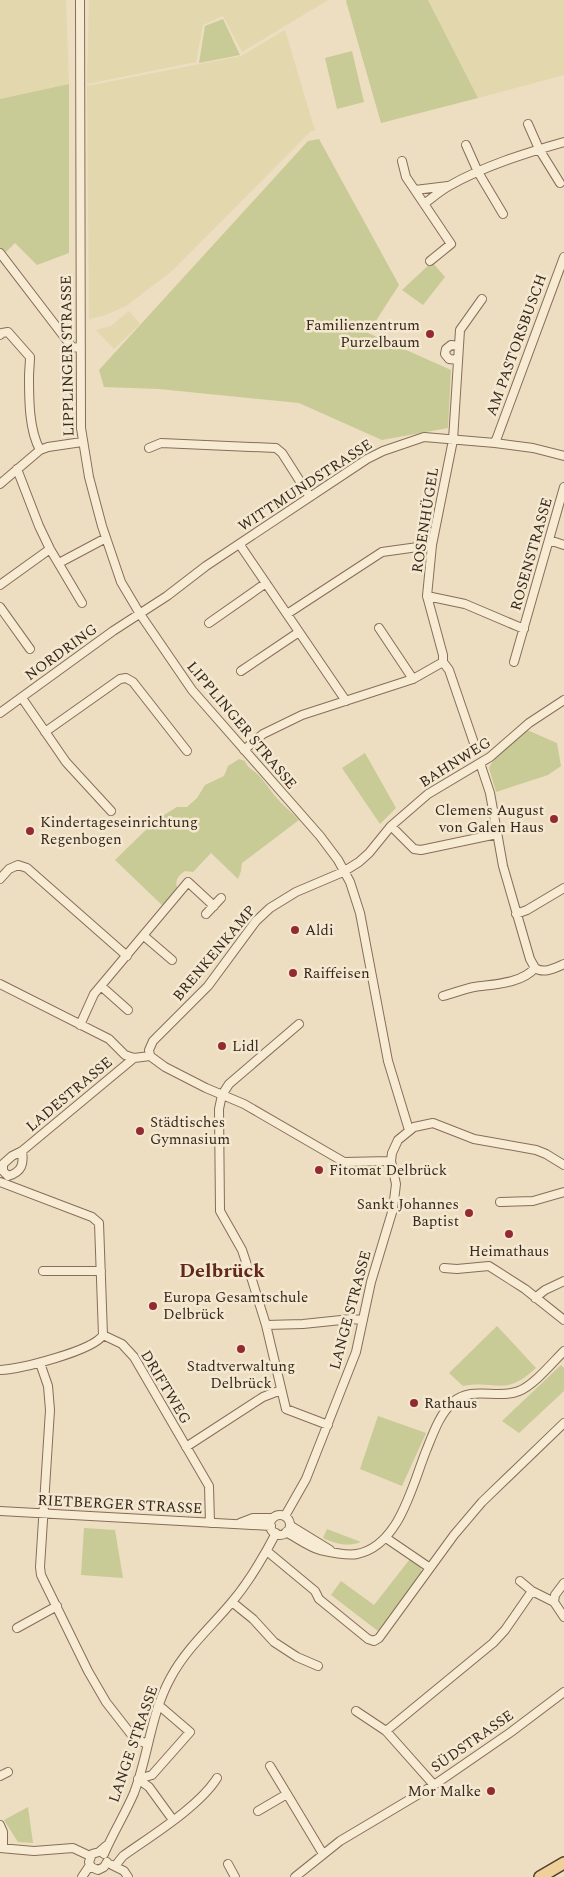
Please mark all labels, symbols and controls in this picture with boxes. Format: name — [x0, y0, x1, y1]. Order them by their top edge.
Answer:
street label: AM PASTORSBUSCH — [480, 271, 553, 419]
street label: LIPPLINGER STRASSE — [55, 275, 80, 437]
place label: Familienzentrum Purzelbaum — [305, 314, 420, 354]
marker: Familienzentrum Purzelbaum — [424, 328, 436, 340]
street label: WITTMUNDSTRASSE — [234, 433, 377, 538]
street label: ROSENHÜGEL — [406, 466, 445, 574]
street label: ROSENSTRASSE — [504, 495, 559, 613]
street label: NORDRING — [20, 618, 102, 687]
street label: LIPPLINGER STRASSE — [181, 656, 302, 795]
street label: BAHNWEG — [415, 731, 496, 794]
place label: Clemens August von Galen Haus — [435, 799, 544, 839]
place label: Kindertageseinrichtung Regenbogen — [40, 811, 198, 851]
marker: Clemens August von Galen Haus — [548, 813, 560, 825]
marker: Kindertageseinrichtung Regenbogen — [24, 825, 36, 837]
street label: BRENKENKAMP — [167, 900, 262, 1006]
place label: Aldi — [305, 919, 334, 942]
marker: Aldi — [289, 924, 301, 936]
place label: Raiffeisen — [303, 962, 370, 985]
marker: Raiffeisen — [287, 967, 299, 979]
place label: Lidl — [232, 1035, 259, 1058]
marker: Lidl — [216, 1040, 228, 1052]
street label: LADESTRASSE — [21, 1051, 118, 1138]
place label: Städtisches Gymnasium — [150, 1111, 230, 1151]
marker: Städtisches Gymnasium — [134, 1125, 146, 1137]
place label: Fitomat Delbrück — [329, 1159, 447, 1182]
marker: Fitomat Delbrück — [313, 1164, 325, 1176]
place label: Sankt Johannes Baptist — [357, 1193, 459, 1233]
marker: Sankt Johannes Baptist — [463, 1207, 475, 1219]
marker: Heimathaus — [503, 1228, 515, 1240]
place label: Heimathaus — [469, 1240, 549, 1263]
street label: LANGE STRASSE — [324, 1248, 377, 1372]
district label: Delbrück — [179, 1256, 265, 1286]
place label: Europa Gesamtschule Delbrück — [163, 1286, 308, 1326]
marker: Europa Gesamtschule Delbrück — [147, 1300, 159, 1312]
marker: Stadtverwaltung Delbrück — [235, 1343, 247, 1355]
street label: DRIFTWEG — [134, 1346, 197, 1429]
place label: Stadtverwaltung Delbrück — [187, 1355, 295, 1395]
place label: Rathaus — [424, 1392, 478, 1415]
marker: Rathaus — [408, 1397, 420, 1409]
street label: RIETBERGER STRASSE — [37, 1489, 203, 1520]
street label: LANGE STRASSE — [103, 1683, 164, 1806]
street label: SÜDSTRASSE — [426, 1704, 518, 1779]
place label: Mor Malke — [407, 1780, 481, 1803]
marker: Mor Malke — [485, 1785, 497, 1797]

